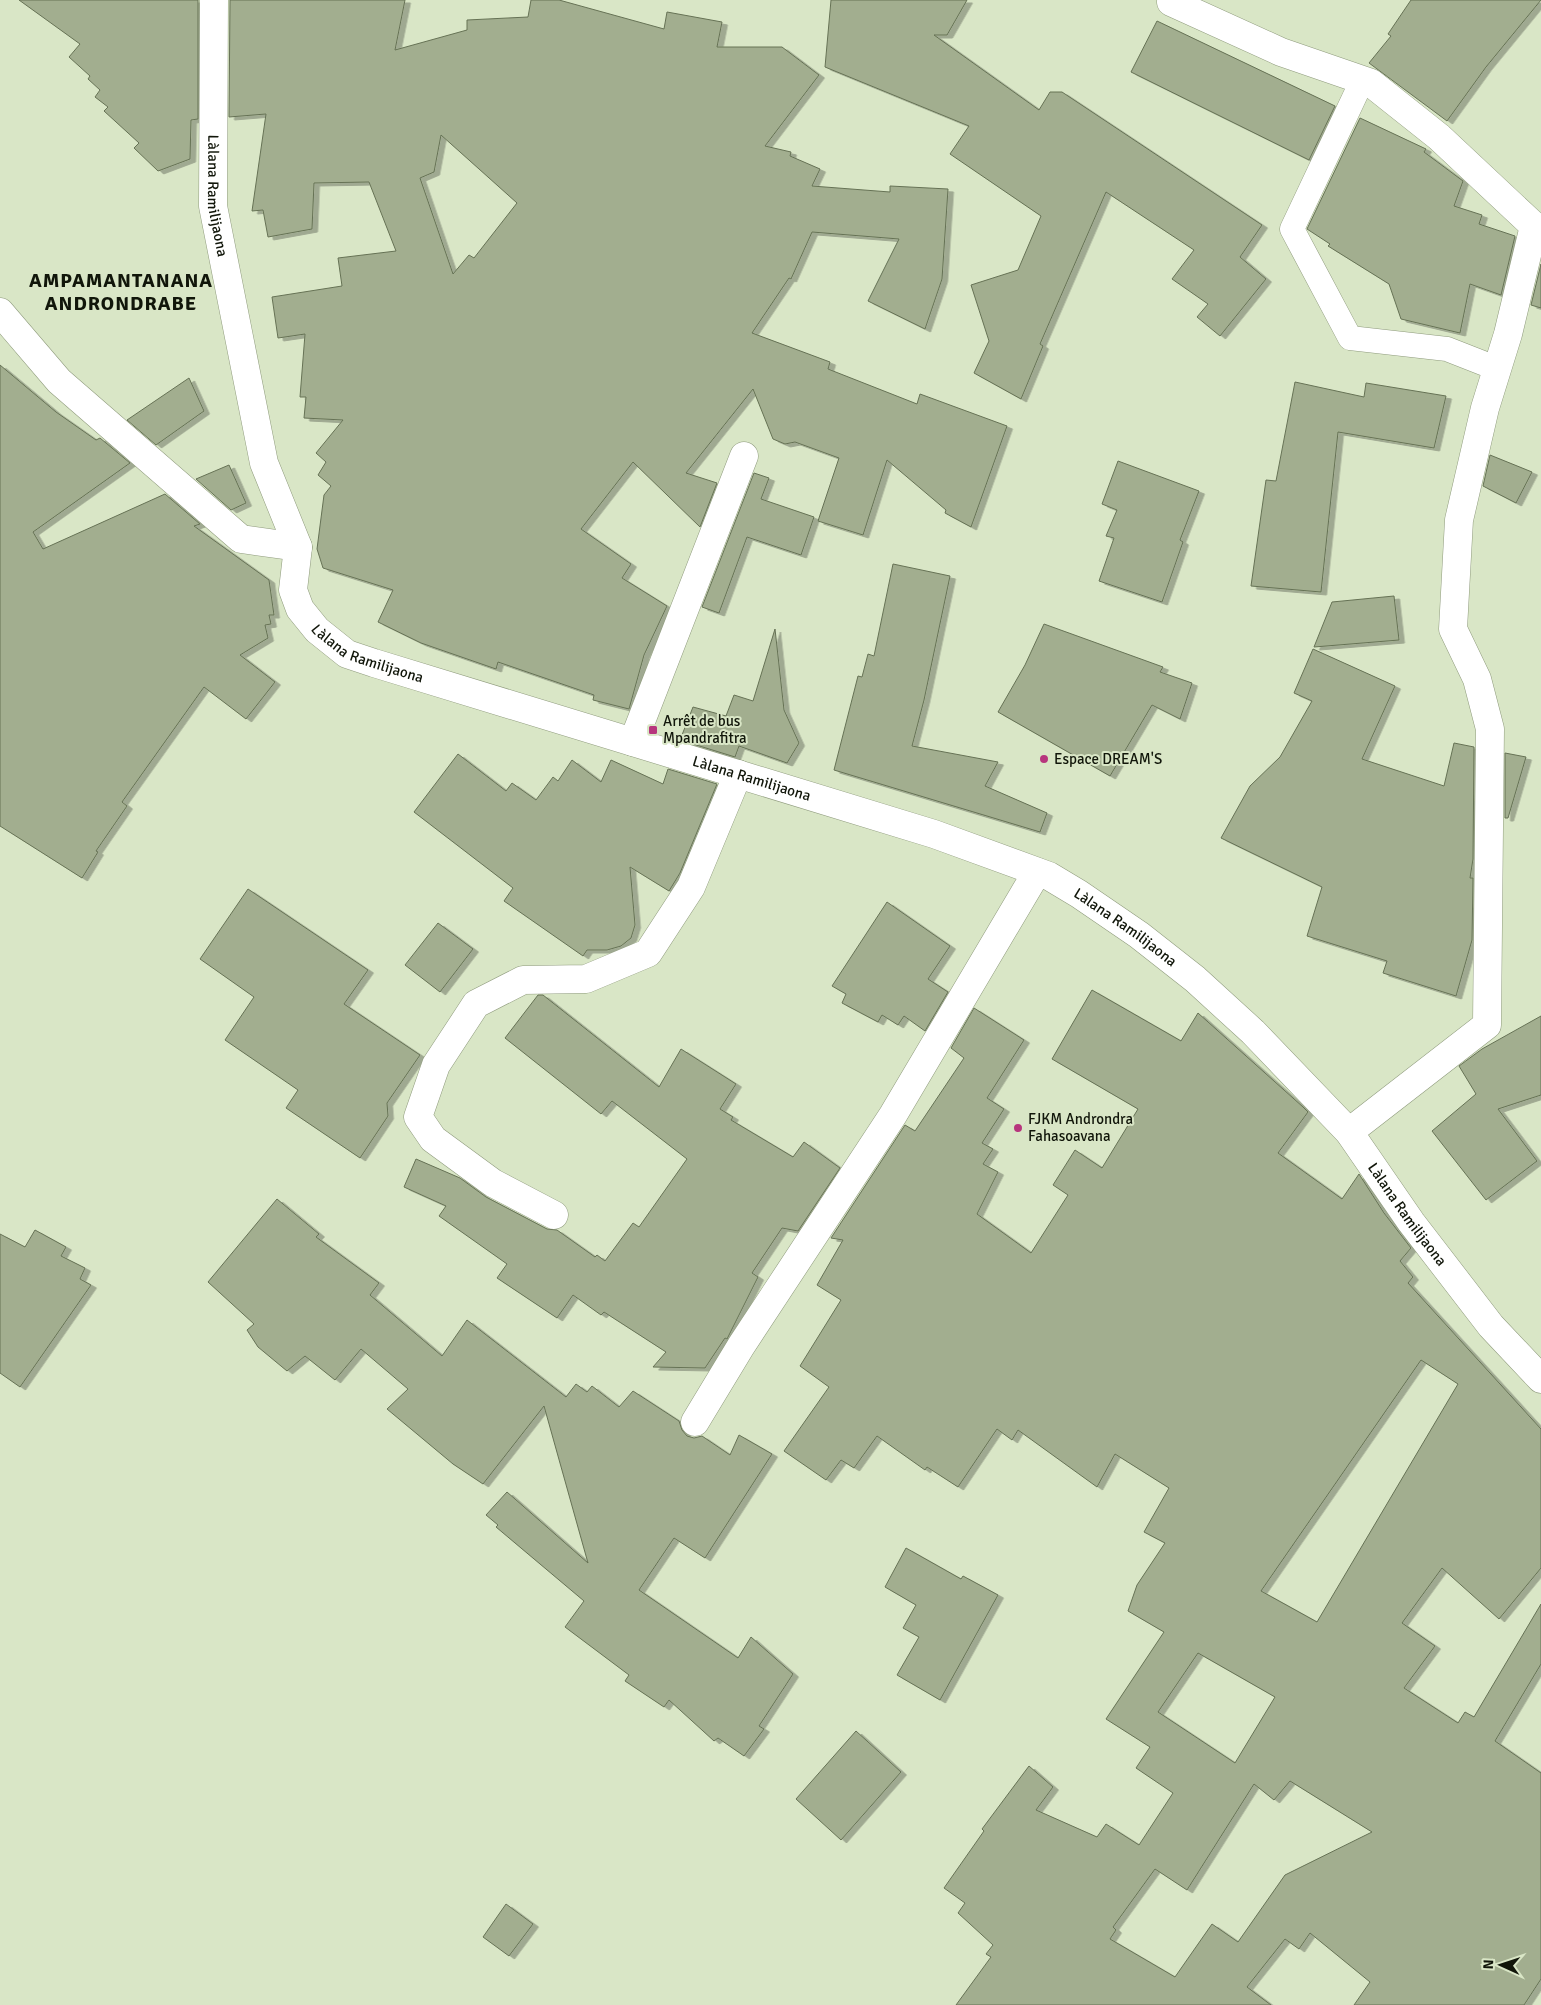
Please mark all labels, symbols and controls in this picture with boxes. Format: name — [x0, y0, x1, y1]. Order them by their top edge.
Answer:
street label: Làlana Ramilijaona — [204, 135, 232, 258]
district label: AMPAMANTANANA ANDRONDRABE — [29, 268, 213, 316]
street label: Làlana Ramilijaona — [307, 621, 426, 687]
place label: Arrêt de bus Mpandrafitra — [663, 712, 747, 747]
marker: Arrêt de bus Mpandrafitra — [647, 724, 659, 736]
place label: Espace DREAM'S — [1054, 750, 1162, 768]
street label: Làlana Ramilijaona — [690, 752, 813, 805]
marker: Espace DREAM'S — [1038, 753, 1050, 765]
street label: Làlana Ramilijaona — [1071, 884, 1180, 970]
place label: FJKM Androndra Fahasoavana — [1028, 1110, 1133, 1145]
marker: FJKM Androndra Fahasoavana — [1012, 1122, 1024, 1134]
street label: Làlana Ramilijaona — [1364, 1159, 1450, 1269]
north arrow — [1476, 1940, 1526, 1990]
text: N — [1480, 1959, 1497, 1970]

